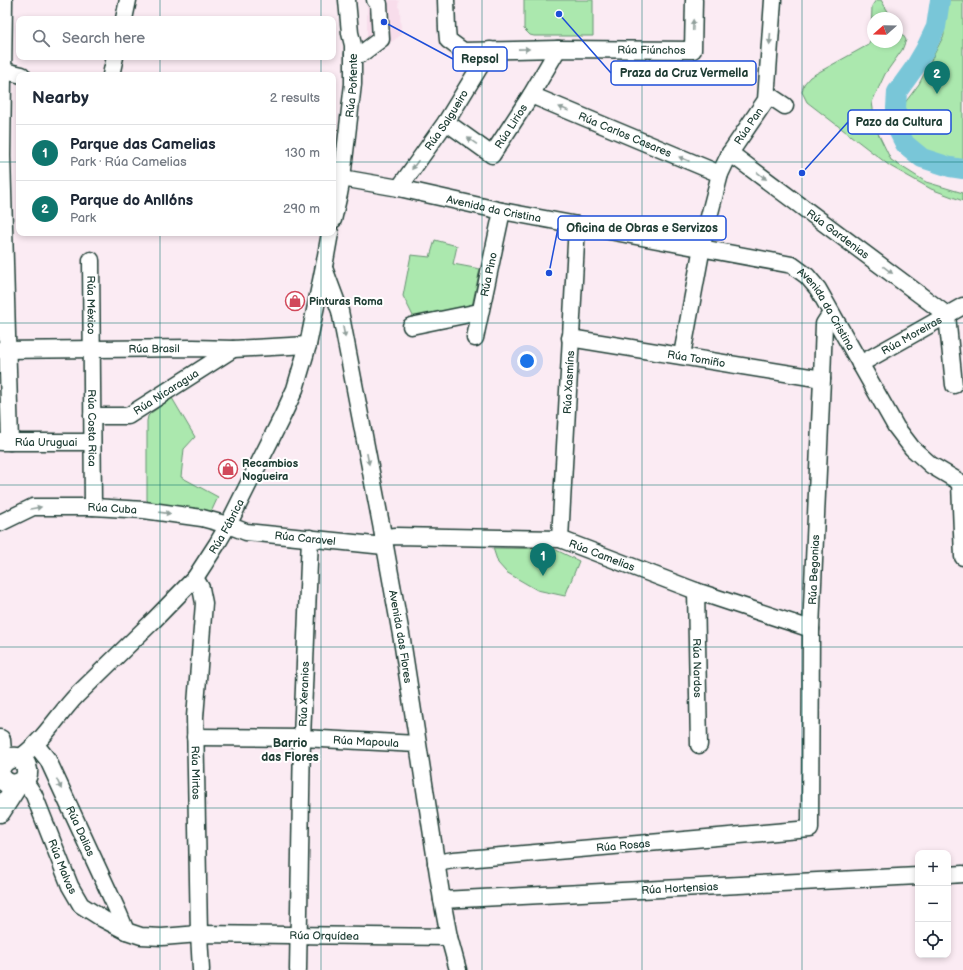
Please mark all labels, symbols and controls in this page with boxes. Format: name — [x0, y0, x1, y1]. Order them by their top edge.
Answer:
north arrow — [867, 12, 903, 48]
search box — [16, 16, 336, 60]
one-way arrow — [690, 18, 696, 31]
icon: search — [30, 27, 52, 49]
text: Search here — [62, 29, 145, 48]
one-way arrow — [767, 33, 774, 45]
street label: Rúa Fiúnchos — [617, 43, 686, 57]
one-way arrow — [518, 46, 531, 52]
callout: Repsol — [453, 47, 507, 71]
text: Repsol — [461, 52, 499, 67]
street label: Rúa Poñente — [343, 53, 360, 118]
callout: Praza da Cruz Vermella — [611, 61, 756, 85]
pin: 2 — [924, 61, 950, 94]
text: Praza da Cruz Vermella — [620, 66, 748, 81]
street label: Rúa Salgueiro — [422, 87, 471, 153]
text: Nearby — [32, 88, 89, 108]
text: 2 results — [270, 90, 320, 106]
street label: Rúa Lirios — [492, 101, 531, 151]
one-way arrow — [558, 105, 570, 111]
street label: Rúa Pan — [732, 105, 766, 147]
street label: Rúa Carlos Casares — [576, 110, 674, 160]
callout: Pazo da Cultura — [848, 110, 951, 134]
text: Pazo da Cultura — [855, 115, 943, 130]
text: Parque das Camelias — [70, 135, 216, 154]
one-way arrow — [467, 137, 478, 145]
text: 1 — [42, 145, 48, 161]
text: 130 m — [285, 145, 320, 161]
text: Park · Rúa Camelias — [70, 154, 187, 170]
one-way arrow — [677, 156, 689, 162]
one-way arrow — [411, 160, 419, 170]
one-way arrow — [756, 172, 767, 180]
text: Parque do Anllóns — [70, 191, 193, 210]
street label: Avenida da Cristina — [445, 193, 542, 225]
text: 2 — [41, 201, 49, 217]
text: 290 m — [283, 201, 320, 217]
street label: Rúa Gardenias — [804, 207, 872, 262]
text: Park — [70, 210, 96, 226]
callout: Oficina de Obras e Servizos — [558, 216, 726, 240]
text: Oficina de Obras e Servizos — [566, 221, 718, 236]
street label: Rúa Pino — [478, 251, 500, 298]
street label: Avenida da Cristina — [795, 265, 857, 353]
one-way arrow — [883, 266, 894, 274]
street label: Rúa México — [84, 275, 98, 335]
shop icon: Pinturas Roma — [284, 290, 306, 312]
place label: Pinturas Roma — [309, 295, 383, 308]
street label: Rúa Moreiras — [879, 313, 945, 358]
one-way arrow — [341, 326, 347, 338]
street label: Rúa Brasil — [128, 342, 180, 356]
street label: Rúa Tomiño — [666, 348, 726, 370]
street label: Rúa Xasmíns — [561, 350, 577, 414]
your location — [517, 351, 537, 371]
street label: Rúa Nicaragua — [131, 367, 201, 418]
street label: Rúa Costa Rica — [85, 389, 99, 467]
street label: Rúa Uruguai — [15, 436, 77, 449]
one-way arrow — [365, 453, 371, 466]
place label: Recambios Nogueira — [242, 457, 299, 483]
shop icon: Recambios Nogueira — [217, 458, 239, 480]
street label: Rúa Fábrica — [206, 497, 247, 556]
street label: Rúa Cuba — [88, 501, 137, 517]
one-way arrow — [29, 505, 42, 511]
one-way arrow — [159, 510, 171, 516]
street label: Rúa Caravel — [274, 529, 336, 548]
street label: Rúa Begonias — [806, 534, 822, 605]
street label: Rúa Camelias — [567, 537, 637, 574]
pin: 1 — [530, 543, 556, 576]
street label: Avenida das Flores — [386, 589, 415, 685]
street label: Rúa Nardos — [690, 638, 704, 698]
street label: Rúa Xeranios — [296, 661, 312, 727]
street label: Rúa Mapoula — [333, 734, 399, 750]
district label: Barrio das Flores — [261, 736, 319, 765]
street label: Rúa Mirtos — [189, 746, 203, 800]
one-way arrow — [56, 778, 62, 789]
street label: Rúa Dalias — [63, 804, 98, 859]
street label: Rúa Malvas — [45, 837, 80, 897]
street label: Rúa Rosas — [596, 837, 651, 855]
map controls — [915, 850, 951, 958]
button: + — [915, 850, 951, 886]
street label: Rúa Hortensias — [641, 880, 719, 897]
button: − — [915, 886, 951, 922]
button: locate — [915, 922, 951, 958]
street label: Rúa Orquídea — [289, 929, 359, 943]

